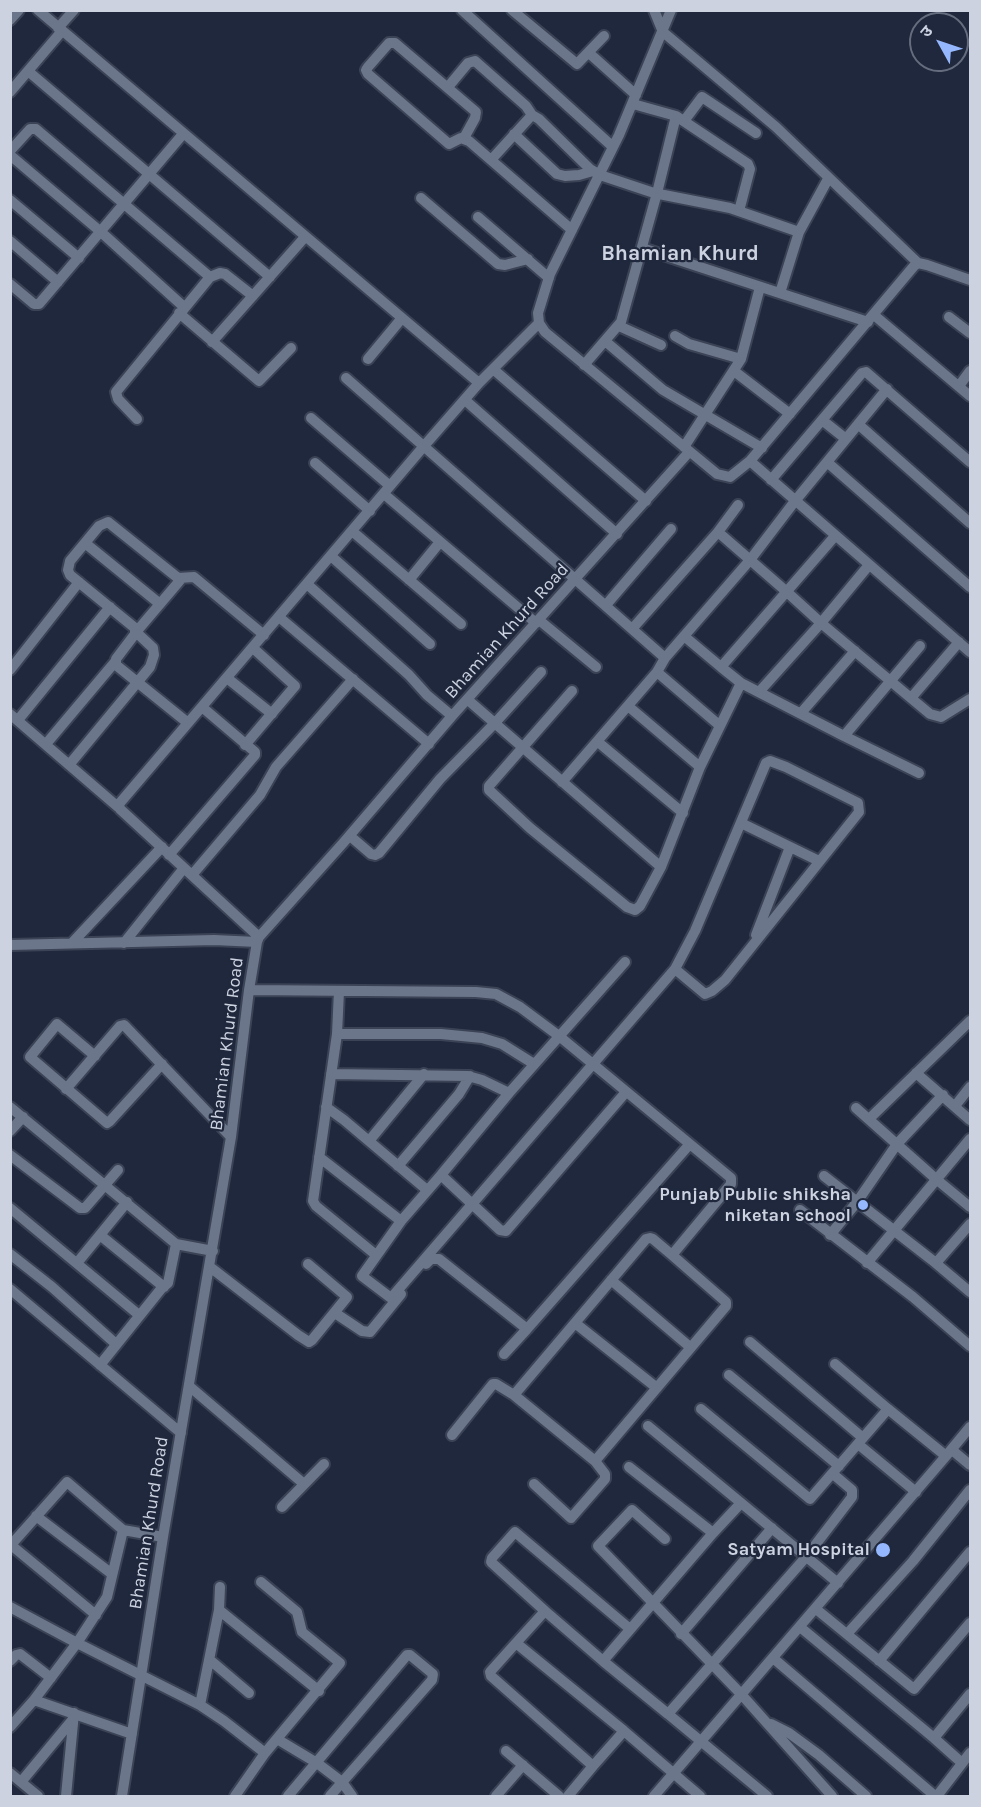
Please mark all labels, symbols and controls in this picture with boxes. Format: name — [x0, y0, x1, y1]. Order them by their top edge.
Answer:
north arrow — [909, 12, 969, 72]
text: उ — [916, 22, 937, 41]
district label: Bhamian Khurd — [601, 241, 759, 267]
street label: Bhamian Khurd Road — [440, 559, 574, 703]
street label: Bhamian Khurd Road — [206, 956, 248, 1132]
place label: Punjab Public shiksha niketan school — [659, 1184, 851, 1226]
marker: Punjab Public shiksha niketan school — [856, 1198, 870, 1212]
street label: Bhamian Khurd Road — [125, 1435, 173, 1611]
place label: Satyam Hospital — [727, 1539, 870, 1561]
marker: Satyam Hospital — [874, 1541, 892, 1559]

